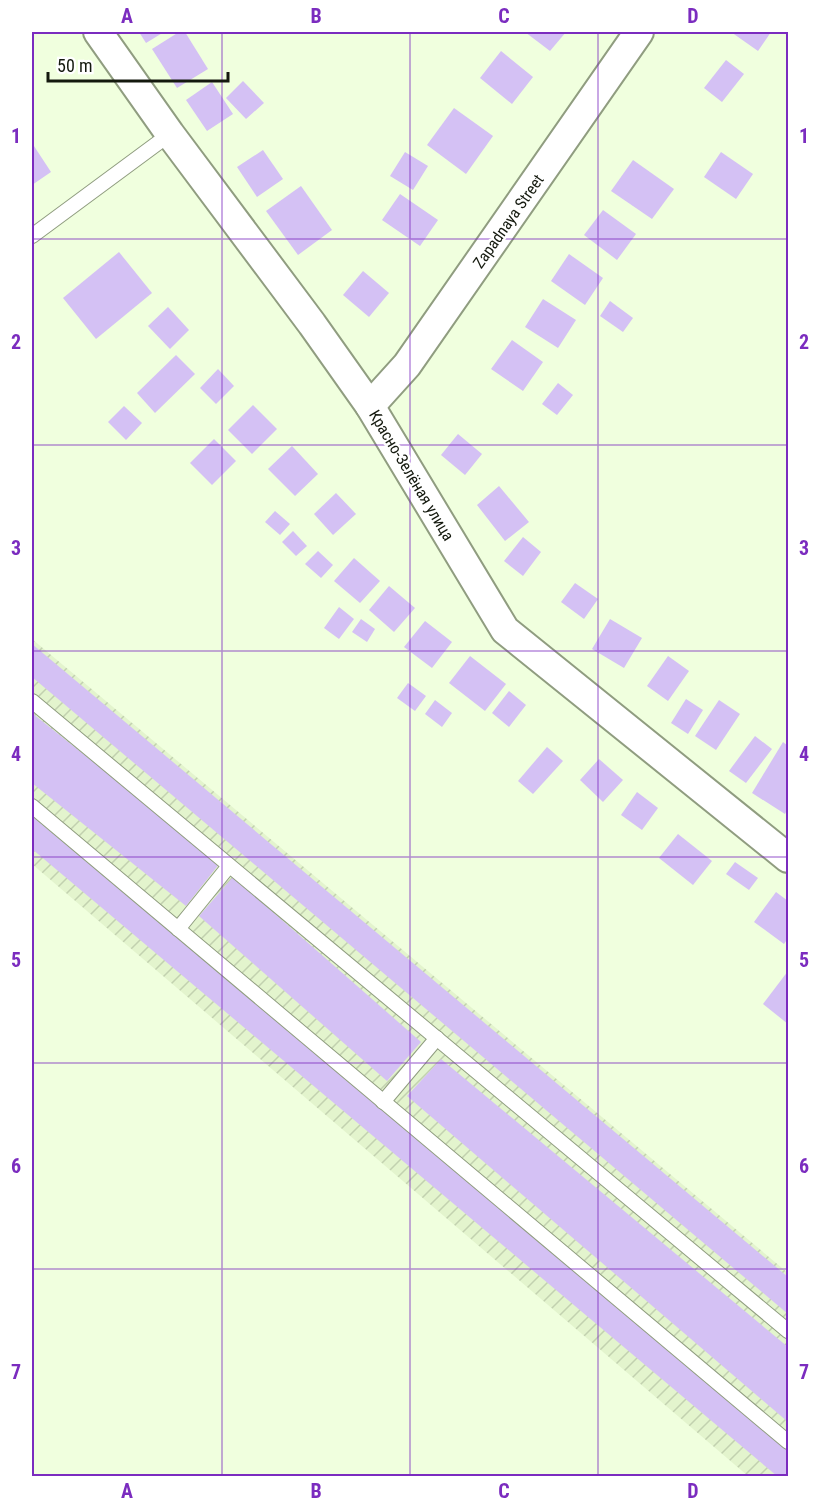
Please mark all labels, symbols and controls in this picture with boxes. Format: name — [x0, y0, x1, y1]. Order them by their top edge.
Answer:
text: A — [121, 4, 133, 28]
text: B — [310, 4, 322, 28]
text: C — [498, 4, 510, 28]
text: D — [687, 4, 699, 28]
scale bar — [48, 45, 228, 83]
text: 50 m — [57, 55, 92, 76]
text: 1 — [11, 124, 21, 148]
text: 1 — [799, 124, 809, 148]
street label: Zapadnaya Street — [469, 170, 548, 272]
text: 2 — [11, 330, 21, 354]
text: 2 — [799, 330, 809, 354]
street label: Красно-Зелёная улица — [365, 406, 458, 544]
text: 3 — [11, 536, 21, 560]
text: 3 — [799, 536, 809, 560]
text: 4 — [11, 742, 21, 766]
text: 4 — [799, 742, 809, 766]
text: 5 — [11, 948, 21, 972]
text: 5 — [799, 948, 809, 972]
text: 6 — [11, 1154, 21, 1178]
text: 6 — [799, 1154, 809, 1178]
text: 7 — [11, 1360, 21, 1384]
text: 7 — [799, 1360, 809, 1384]
text: A — [121, 1479, 133, 1503]
text: B — [310, 1479, 322, 1503]
text: C — [498, 1479, 510, 1503]
text: D — [687, 1479, 699, 1503]

